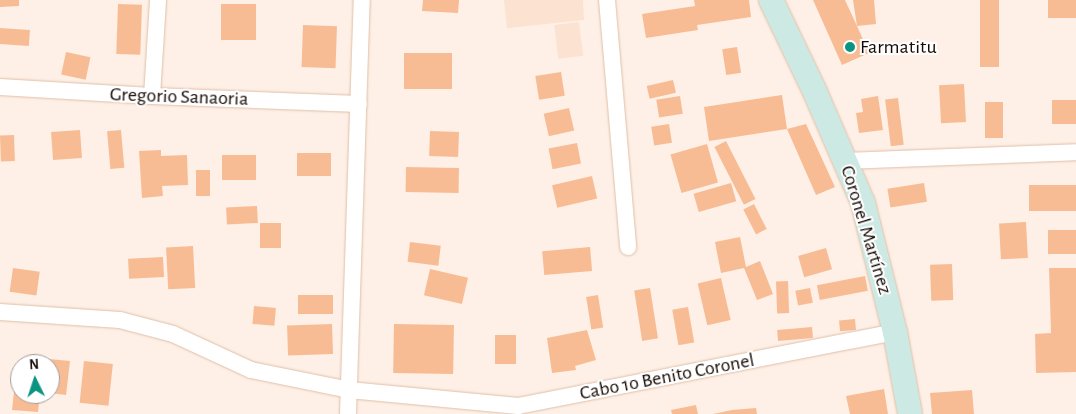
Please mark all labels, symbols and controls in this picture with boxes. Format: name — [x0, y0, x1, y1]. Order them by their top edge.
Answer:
place label: Farmatitu — [860, 35, 937, 59]
marker: Farmatitu — [844, 41, 856, 53]
street label: Gregorio Sanaoria — [109, 83, 249, 111]
street label: Coronel Martínez — [835, 163, 897, 297]
street label: Cabo 1o Benito Coronel — [578, 348, 756, 406]
north arrow — [10, 354, 60, 404]
text: N — [29, 358, 39, 372]

